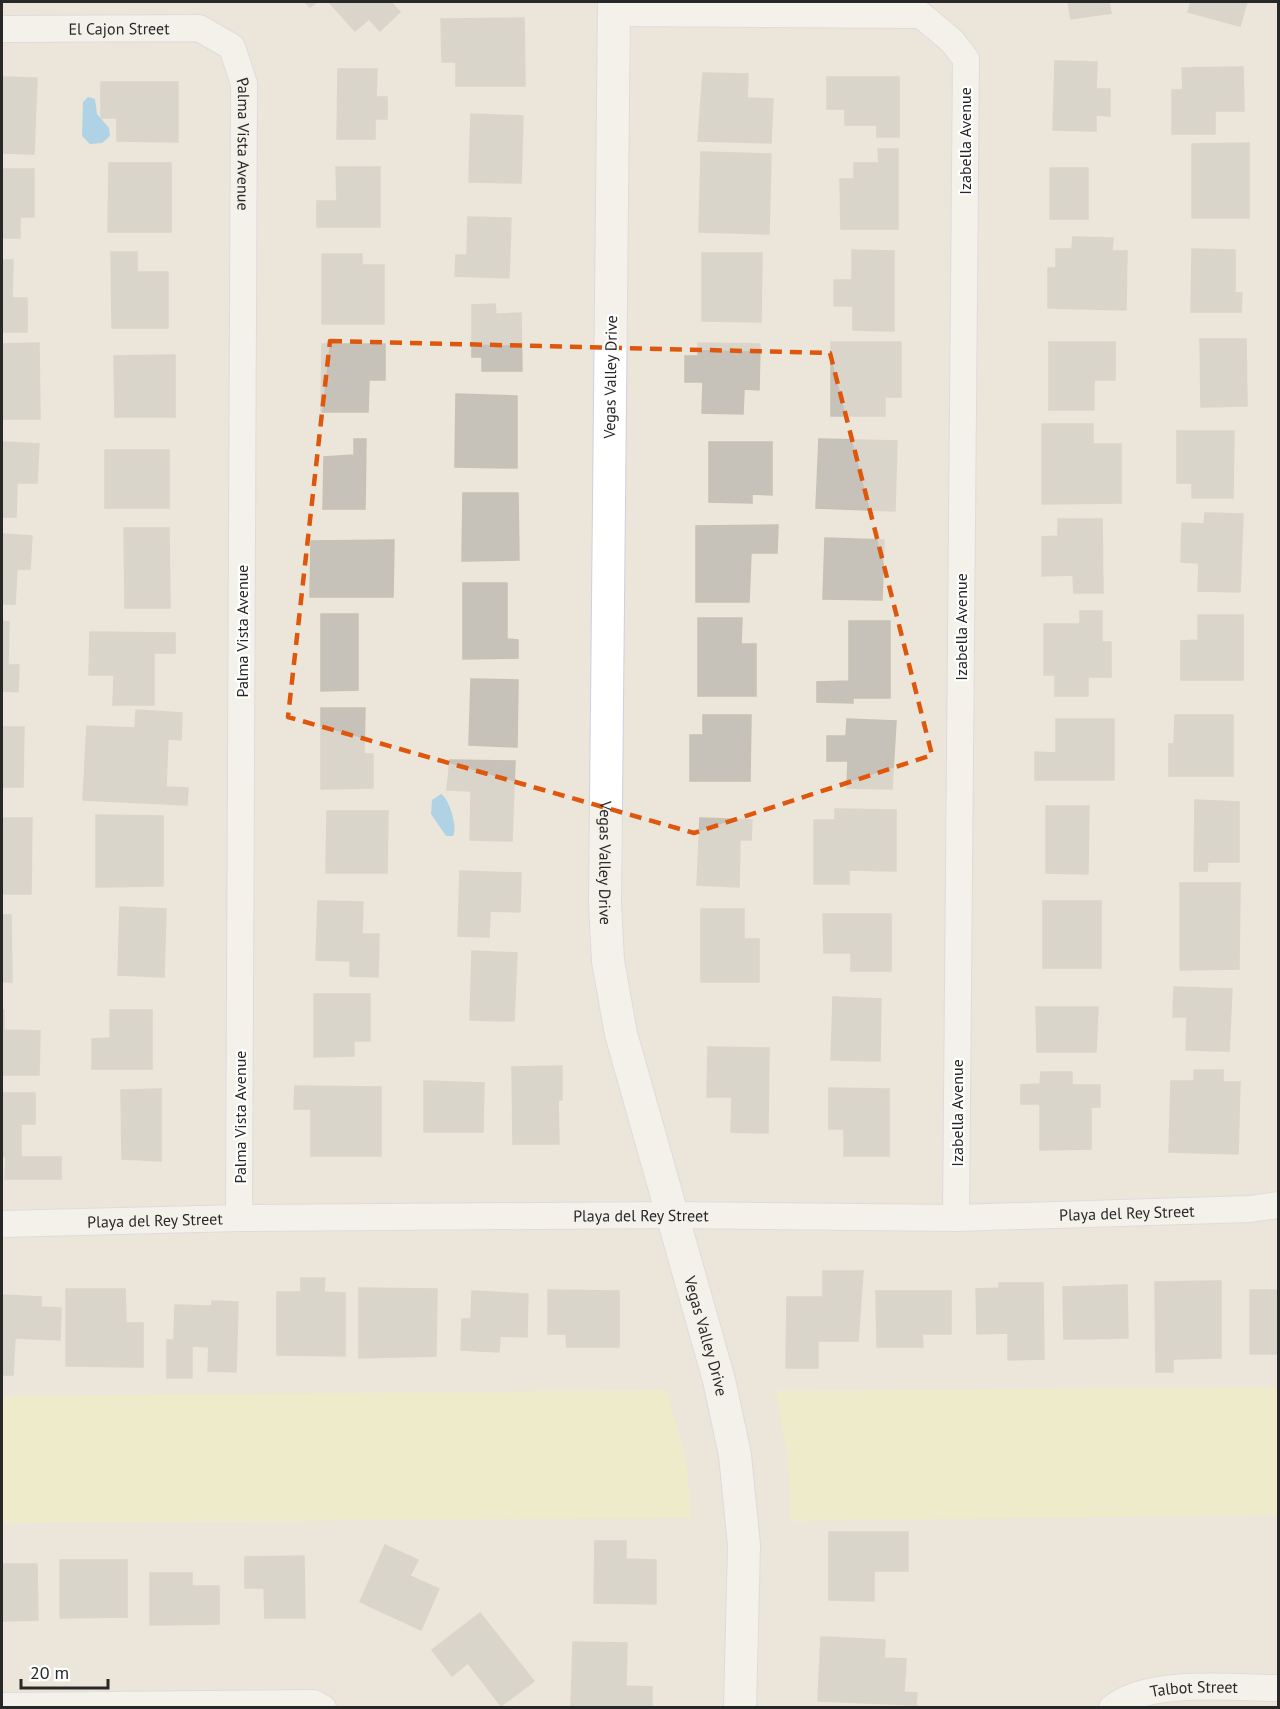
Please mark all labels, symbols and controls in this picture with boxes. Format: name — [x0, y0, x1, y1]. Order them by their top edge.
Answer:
street label: El Cajon Street — [68, 18, 170, 39]
street label: Palma Vista Avenue — [232, 75, 254, 211]
street label: Izabella Avenue — [955, 87, 975, 195]
street label: Vegas Valley Drive — [599, 315, 621, 440]
street label: Palma Vista Avenue — [232, 565, 252, 697]
street label: Izabella Avenue — [951, 573, 971, 681]
street label: Vegas Valley Drive — [595, 800, 616, 925]
street label: Palma Vista Avenue — [230, 1051, 250, 1183]
street label: Izabella Avenue — [947, 1059, 967, 1167]
street label: Playa del Rey Street — [1059, 1201, 1195, 1225]
street label: Playa del Rey Street — [573, 1205, 709, 1226]
street label: Playa del Rey Street — [87, 1208, 224, 1232]
street label: Vegas Valley Drive — [680, 1273, 732, 1398]
scale bar — [21, 1652, 108, 1690]
text: 20 m — [30, 1661, 69, 1684]
street label: Talbot Street — [1148, 1676, 1239, 1701]

